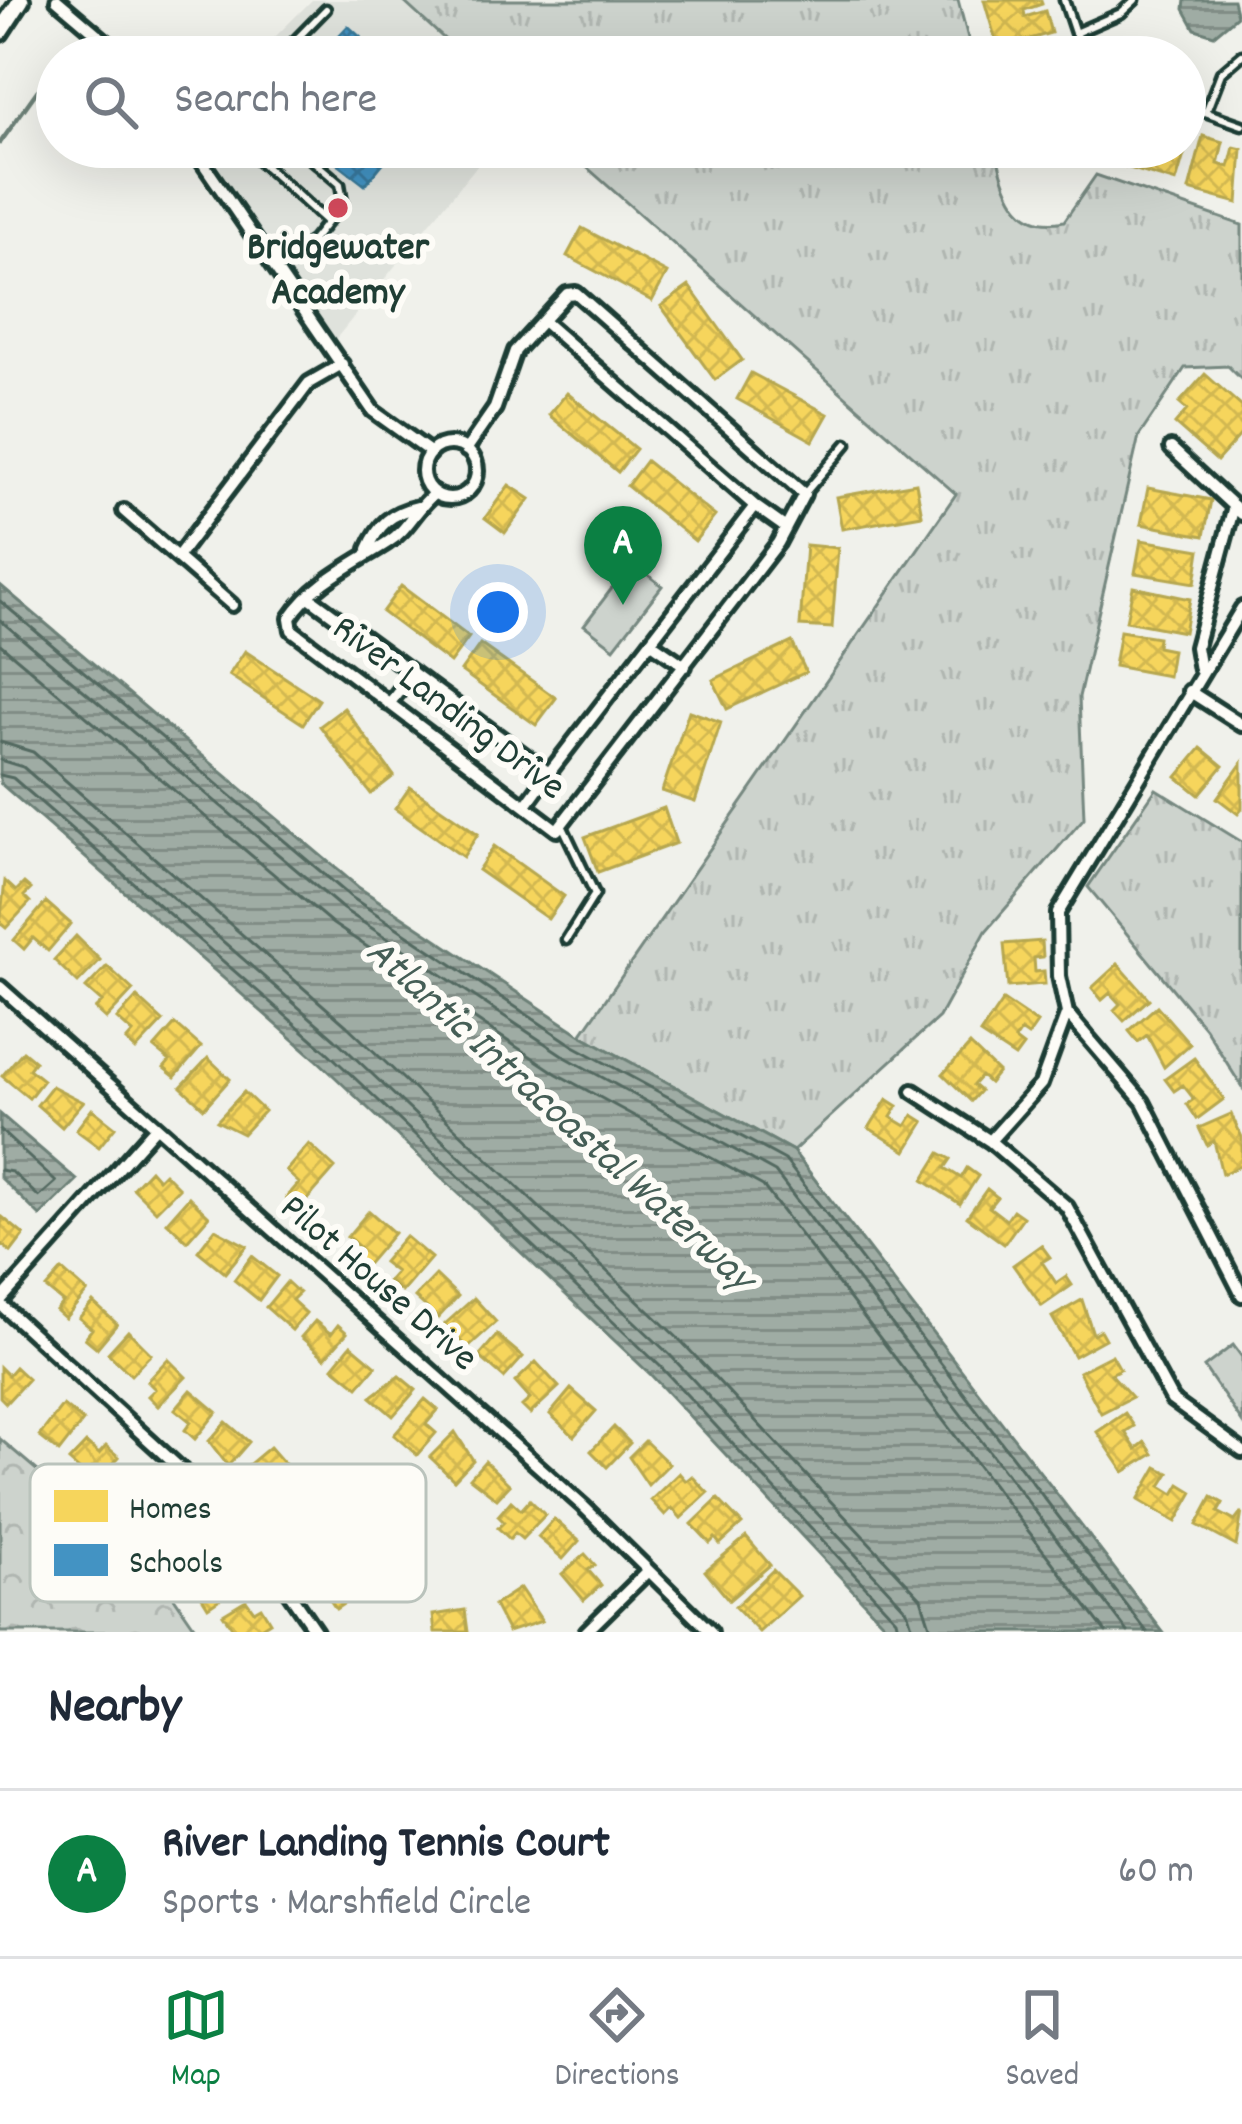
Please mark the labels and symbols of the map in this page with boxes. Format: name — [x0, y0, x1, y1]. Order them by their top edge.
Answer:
marker: Bridgewater Academy — [325, 195, 351, 221]
place label: Bridgewater Academy — [247, 223, 430, 323]
pin: A — [584, 506, 662, 605]
your location — [468, 582, 528, 642]
street label: River Landing Drive — [319, 604, 575, 816]
water label: Atlantic Intracoastal Waterway — [350, 926, 770, 1312]
street label: Pilot House Drive — [266, 1183, 488, 1387]
legend — [30, 1464, 426, 1602]
text: Homes — [129, 1488, 212, 1535]
text: Schools — [129, 1542, 223, 1589]

